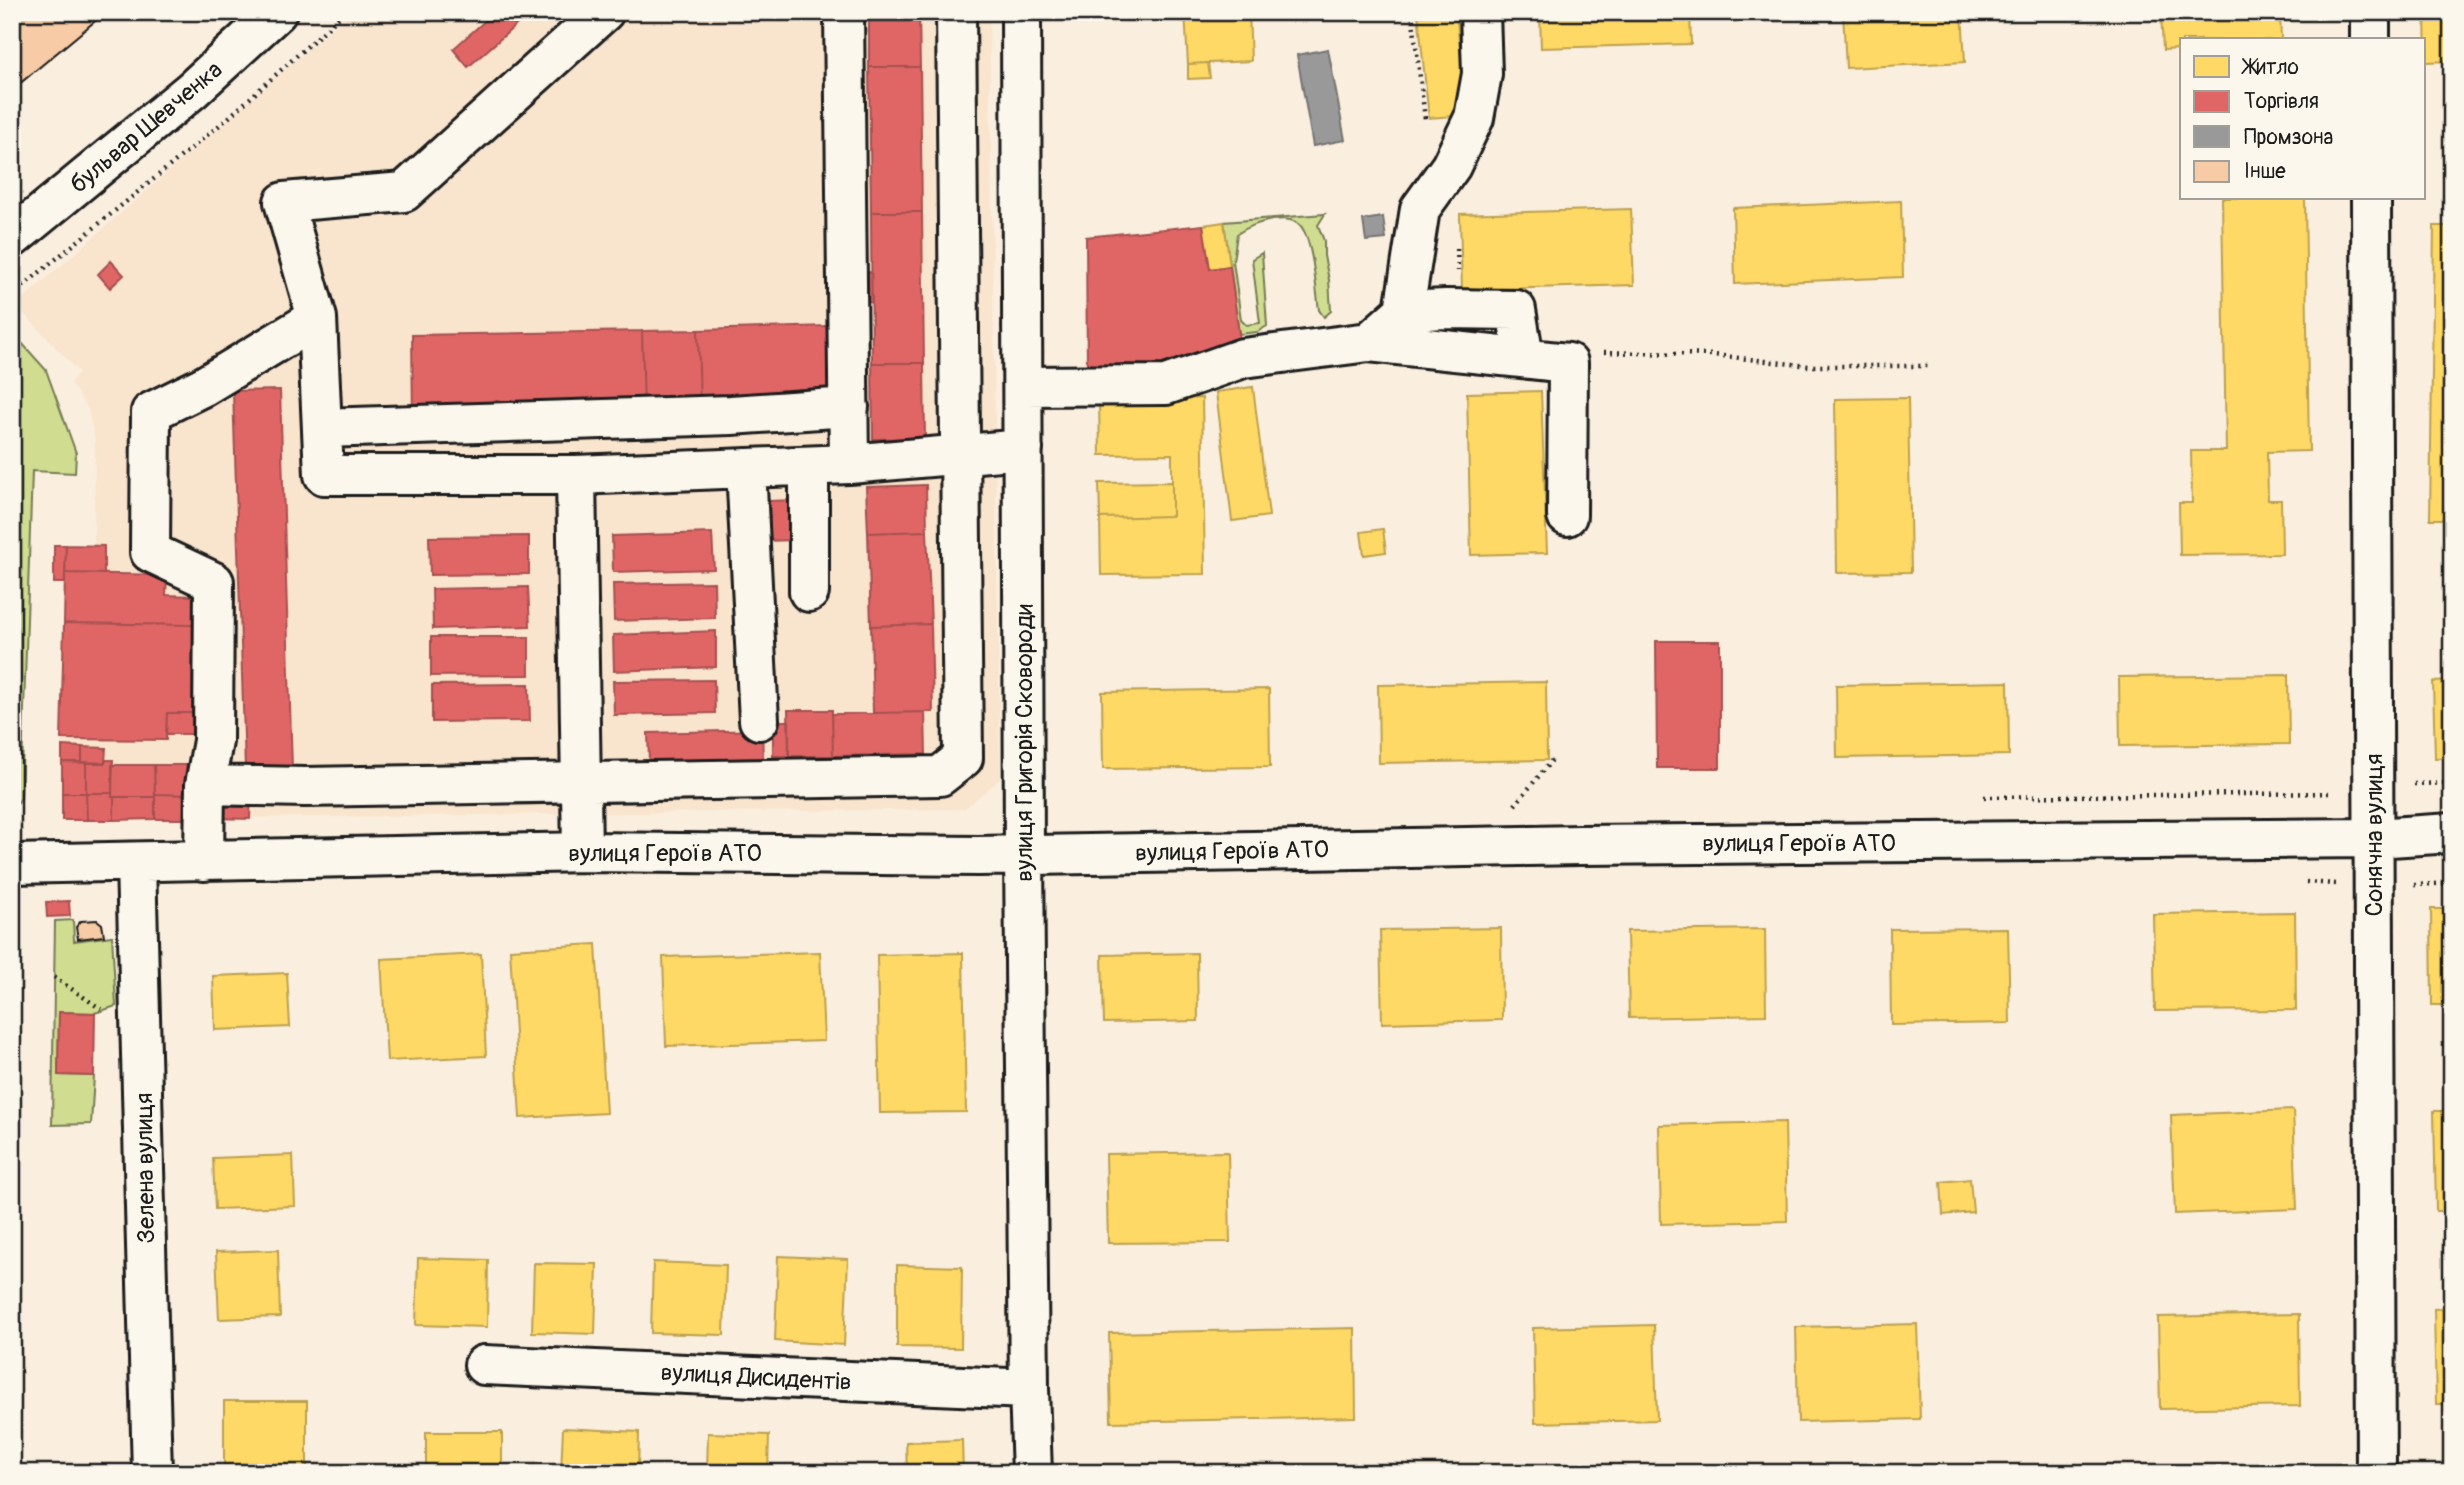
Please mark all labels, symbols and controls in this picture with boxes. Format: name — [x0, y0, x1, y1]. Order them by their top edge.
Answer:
legend — [2180, 38, 2426, 200]
text: Житло — [2241, 54, 2299, 81]
street label: бульвар Шевченка — [64, 55, 228, 200]
text: Торгівля — [2244, 88, 2319, 115]
text: Промзона — [2244, 124, 2333, 151]
text: Інше — [2244, 158, 2286, 185]
street label: вулиця Григорія Сковороди — [1010, 604, 1039, 882]
street label: Сонячна вулиця — [2360, 753, 2389, 917]
street label: вулиця Героїв АТО — [1702, 829, 1896, 858]
street label: вулиця Героїв АТО — [1135, 835, 1329, 868]
street label: вулиця Героїв АТО — [568, 839, 762, 868]
street label: Зелена вулиця — [130, 1092, 161, 1244]
street label: вулиця Дисидентів — [660, 1358, 852, 1397]

